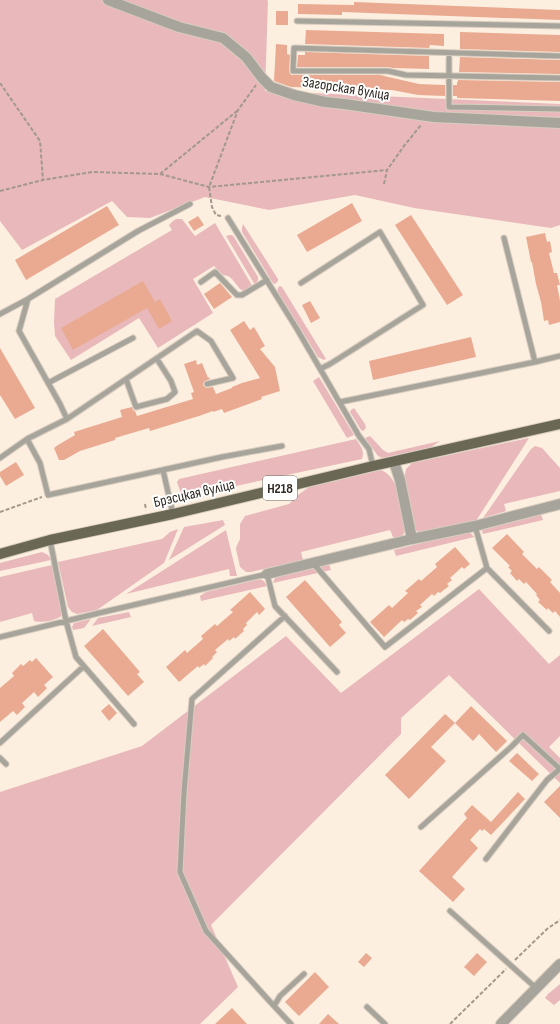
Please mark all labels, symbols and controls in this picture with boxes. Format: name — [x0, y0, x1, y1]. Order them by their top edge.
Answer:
street label: Загорская вуліца — [301, 72, 391, 105]
street label: Брэсцкая вуліца — [152, 475, 237, 512]
road number: Н218 — [263, 476, 297, 500]

